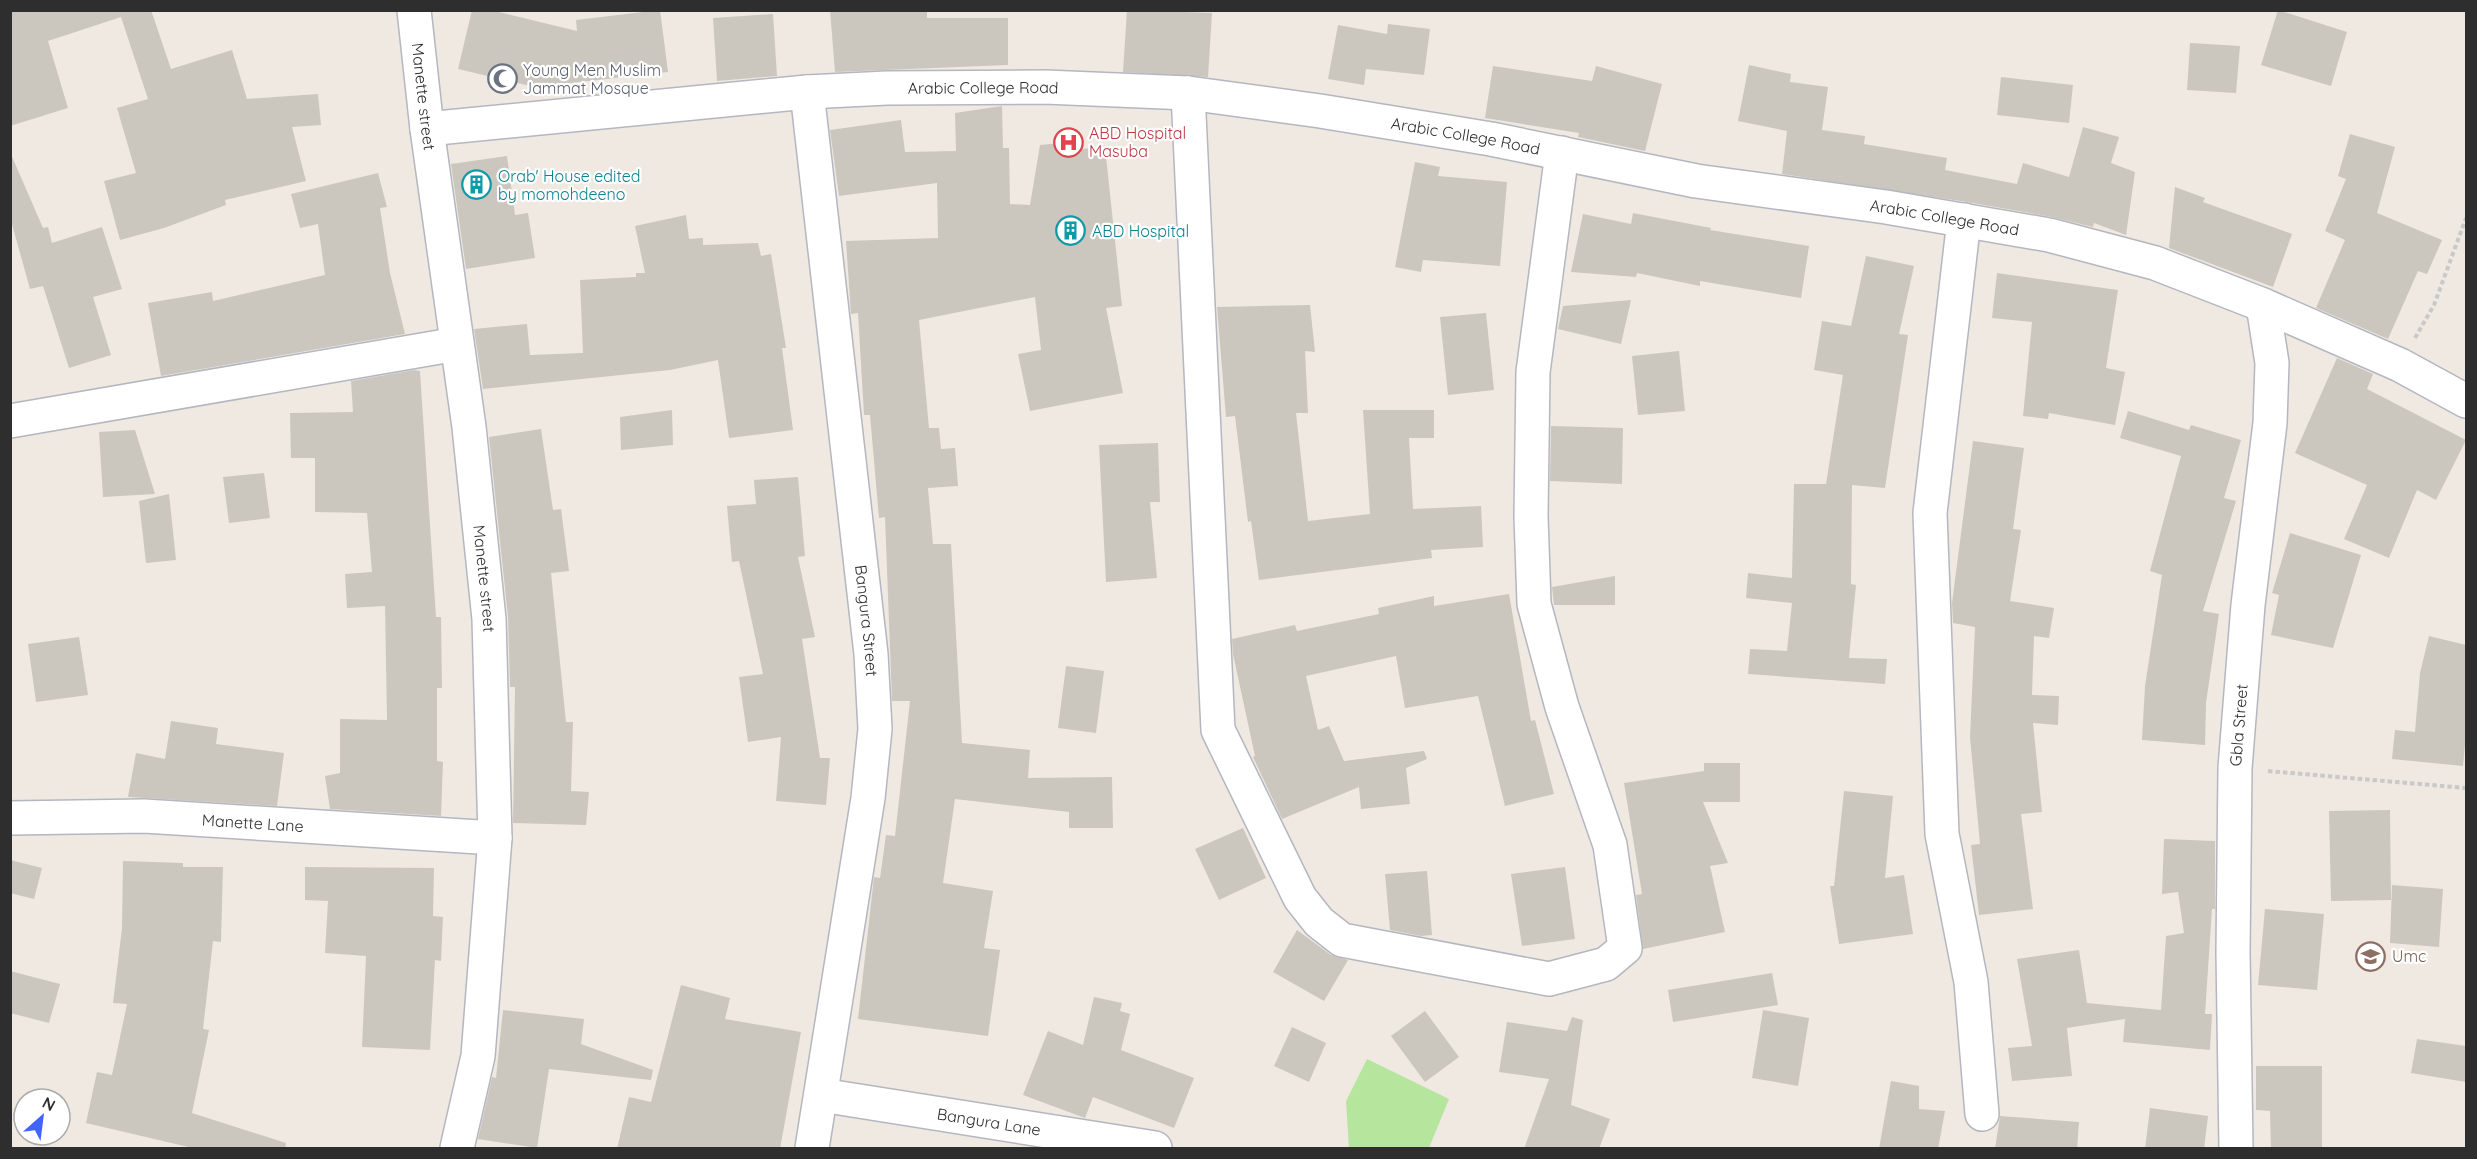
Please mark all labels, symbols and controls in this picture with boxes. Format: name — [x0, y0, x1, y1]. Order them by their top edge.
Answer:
street label: Manette street — [408, 42, 440, 151]
place label: Young Men Muslim Jammat Mosque — [523, 60, 661, 98]
mosque icon: Young Men Muslim Jammat Mosque — [486, 63, 518, 95]
street label: Arabic College Road — [908, 77, 1059, 98]
street label: Arabic College Road — [1390, 113, 1542, 159]
place label: ABD Hospital Masuba — [1089, 123, 1186, 161]
hospital icon: ABD Hospital Masuba — [1052, 126, 1084, 158]
place label: Orab' House edited by momohdeeno — [498, 166, 641, 204]
building icon: Orab' House edited by momohdeeno — [461, 169, 493, 201]
street label: Arabic College Road — [1869, 195, 2021, 240]
building icon: ABD Hospital — [1055, 215, 1087, 247]
place label: ABD Hospital — [1092, 221, 1189, 241]
street label: Manette street — [469, 524, 499, 632]
street label: Bangura Street — [851, 564, 882, 677]
street label: Gbla Street — [2225, 683, 2252, 767]
street label: Manette Lane — [201, 810, 304, 836]
school or university icon: Umc — [2355, 940, 2387, 972]
place label: Umc — [2392, 946, 2426, 966]
north arrow — [12, 1087, 72, 1147]
text: N — [39, 1092, 59, 1115]
street label: Bangura Lane — [936, 1104, 1042, 1140]

